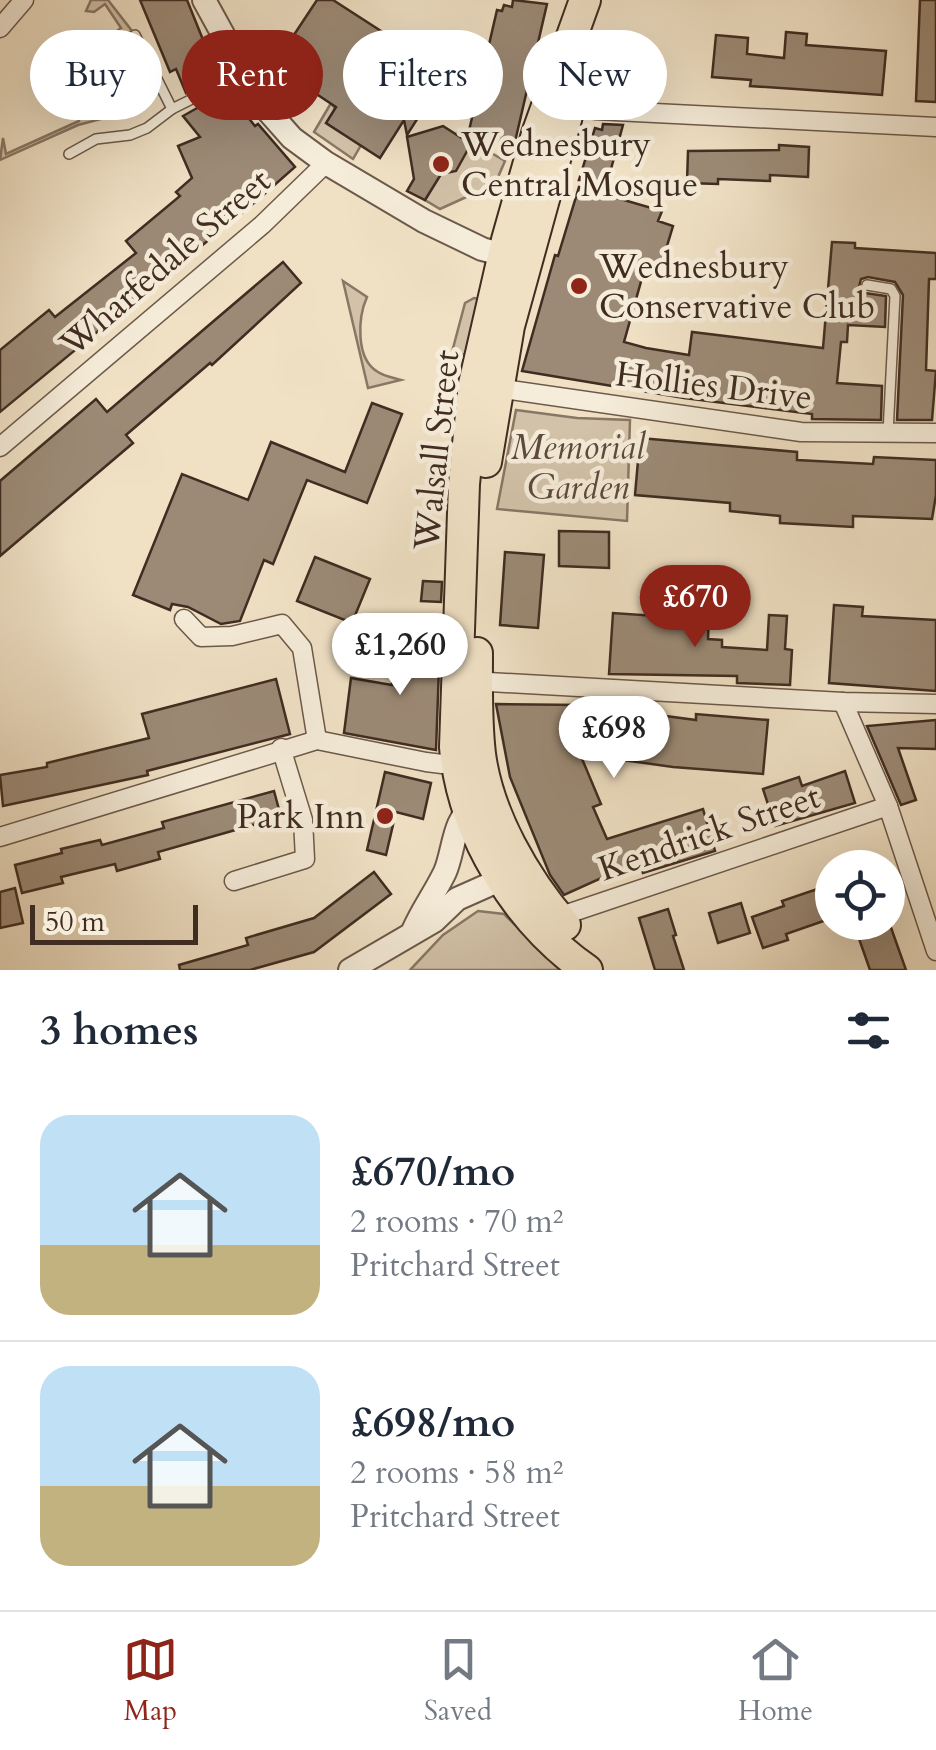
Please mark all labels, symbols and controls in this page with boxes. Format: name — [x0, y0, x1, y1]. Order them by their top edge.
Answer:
chip: Buy — [30, 30, 162, 120]
chip: Rent — [182, 30, 323, 120]
chip: Filters — [343, 30, 503, 120]
chip: New — [523, 30, 667, 120]
place label: Wednesbury Central Mosque — [460, 121, 698, 209]
marker: Wednesbury Central Mosque — [430, 153, 452, 175]
street label: Wharfedale Street — [49, 158, 281, 368]
place label: Wednesbury Conservative Club — [598, 243, 875, 331]
marker: Wednesbury Conservative Club — [568, 275, 590, 297]
street label: Walsall Street — [403, 348, 471, 554]
street label: Hollies Drive — [613, 350, 815, 422]
park label: Memorial Garden — [511, 424, 647, 512]
pin: £670 — [636, 565, 754, 650]
text: £670 — [662, 575, 728, 619]
pin: £1,260 — [319, 613, 481, 698]
text: £1,260 — [354, 623, 446, 667]
pin: £698 — [555, 696, 673, 781]
text: £698 — [581, 706, 647, 750]
street label: Kendrick Street — [592, 773, 827, 893]
place label: Park Inn — [237, 793, 365, 841]
marker: Park Inn — [374, 805, 396, 827]
map controls — [815, 850, 905, 940]
button: locate — [815, 850, 905, 940]
scale bar — [30, 900, 198, 944]
text: 50 m — [45, 903, 105, 941]
text: 3 homes — [40, 1002, 198, 1059]
icon: filters — [841, 1003, 896, 1058]
text: £670/mo — [350, 1143, 515, 1200]
icon: home — [120, 1155, 240, 1275]
text: 2 rooms · 70 m² — [350, 1200, 563, 1244]
text: Pritchard Street — [350, 1244, 560, 1288]
text: £698/mo — [350, 1394, 515, 1451]
icon: home — [120, 1406, 240, 1526]
text: 2 rooms · 58 m² — [350, 1451, 563, 1495]
text: Pritchard Street — [350, 1495, 560, 1539]
tab: Map — [123, 1632, 178, 1730]
tab: Saved — [424, 1632, 492, 1730]
tab: Home — [738, 1632, 813, 1730]

